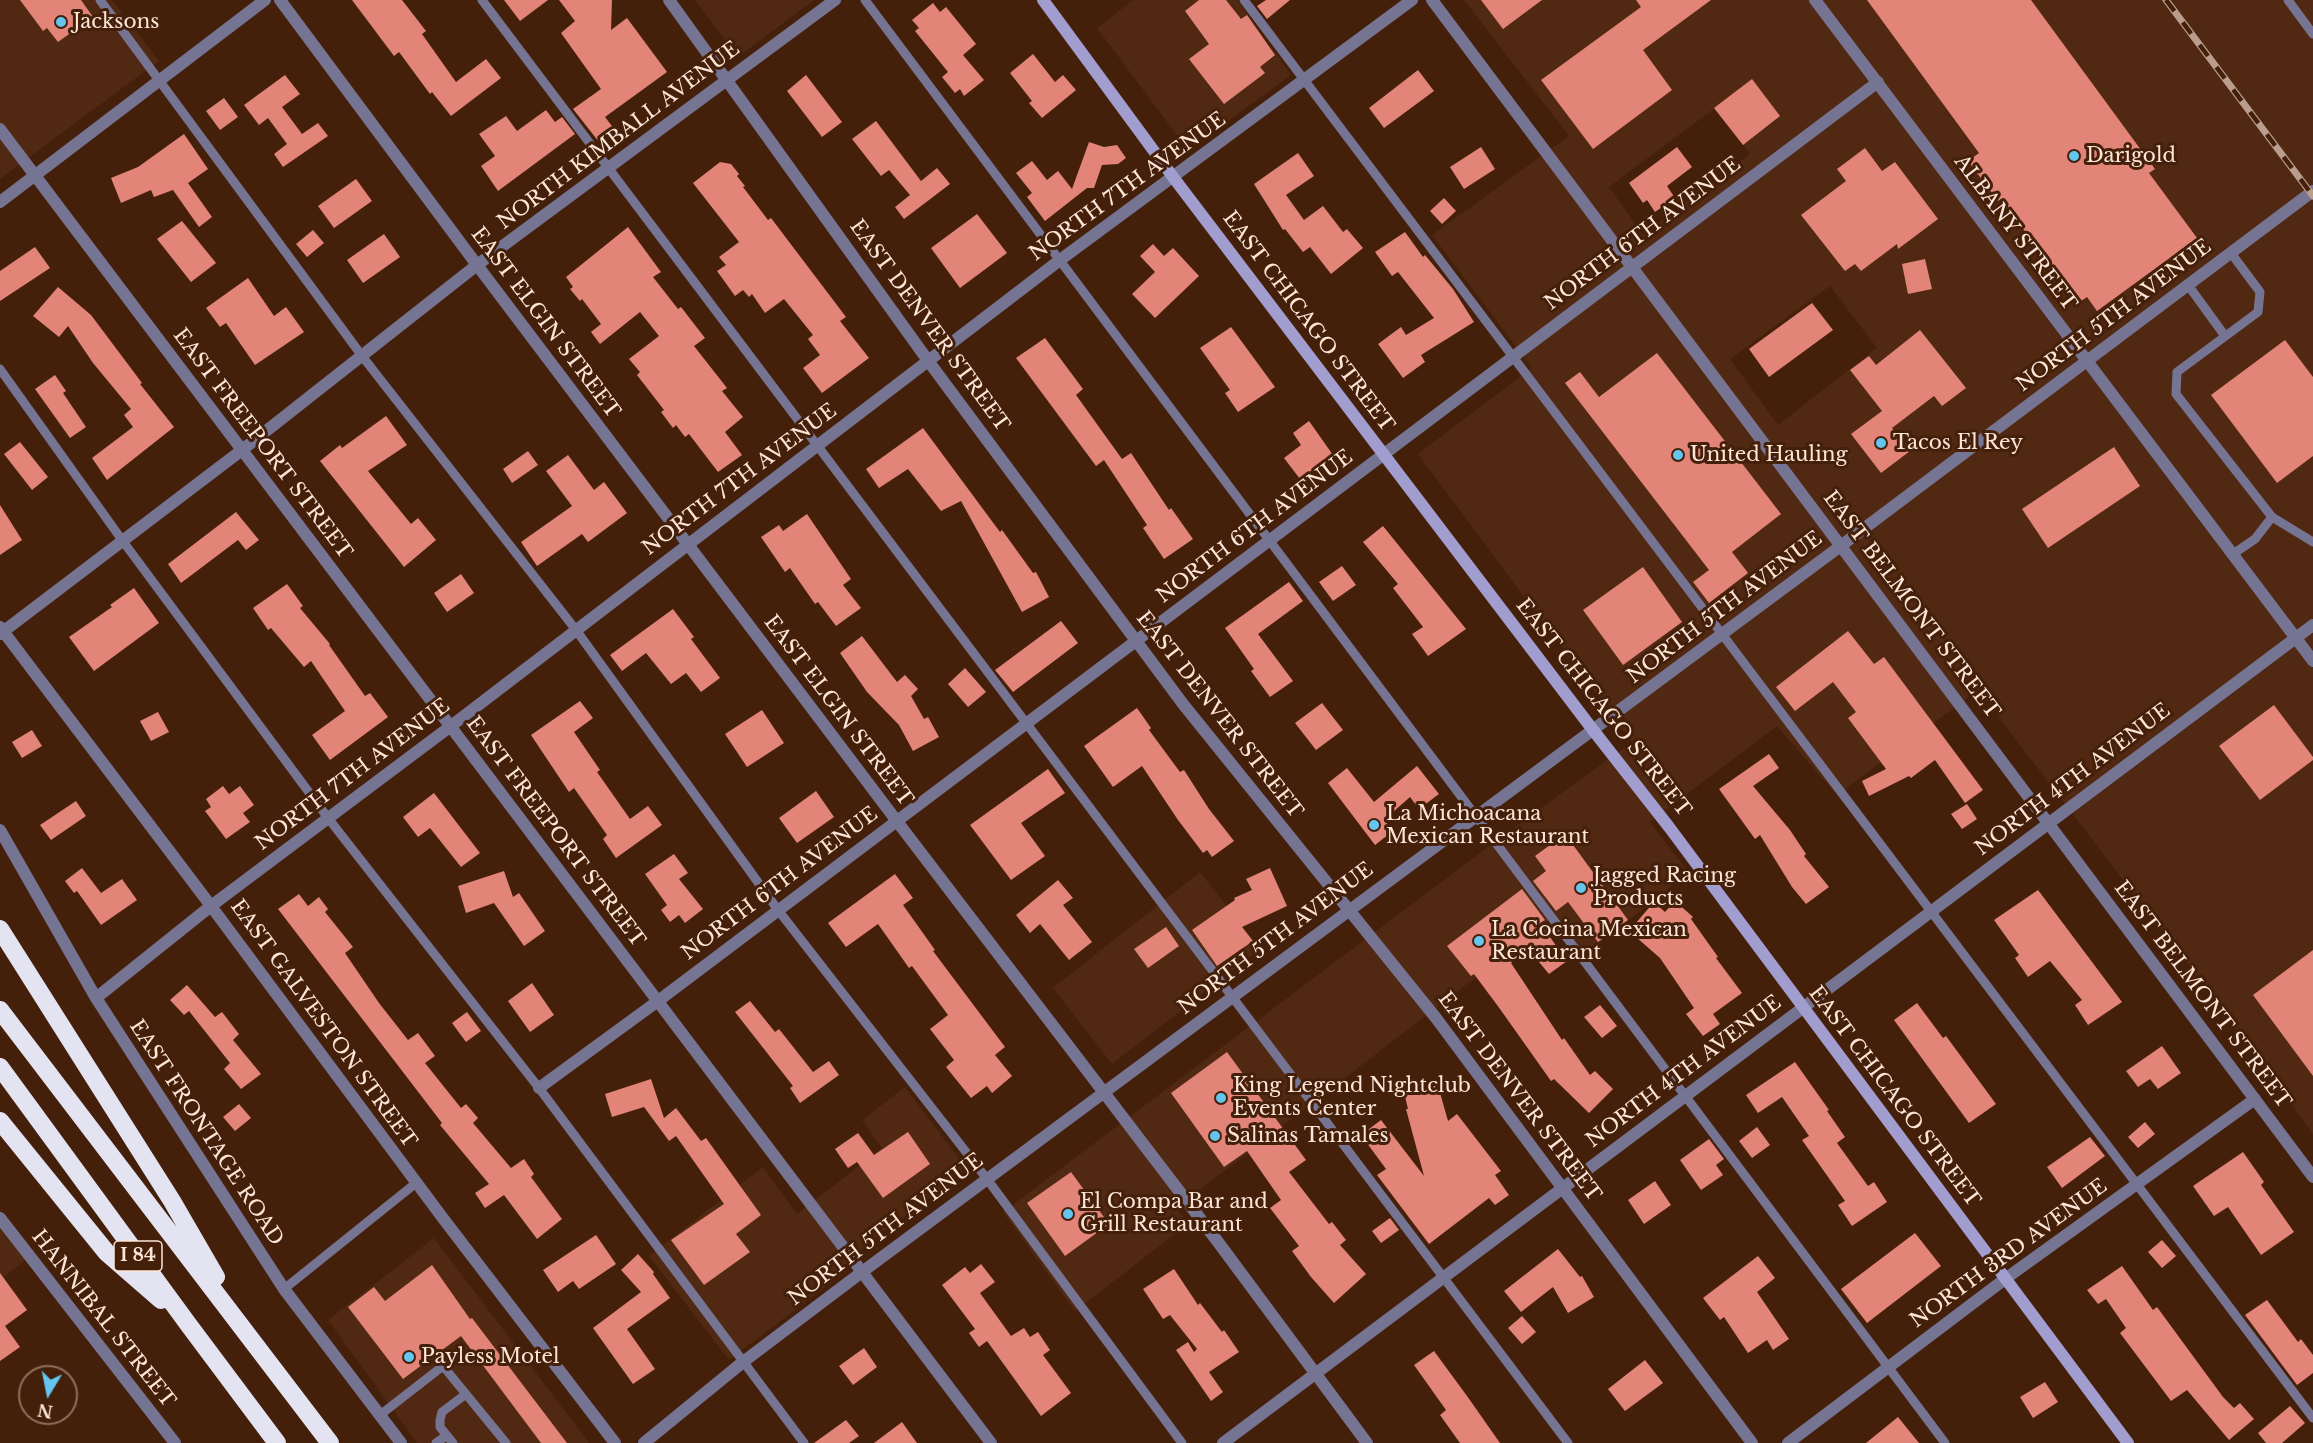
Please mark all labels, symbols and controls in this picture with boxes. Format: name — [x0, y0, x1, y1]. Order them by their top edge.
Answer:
place label: Jacksons — [73, 10, 159, 34]
marker: Jacksons — [54, 15, 68, 29]
street label: NORTH KIMBALL AVENUE — [493, 37, 745, 235]
street label: NORTH 7TH AVENUE — [1025, 108, 1231, 266]
place label: Darigold — [2086, 144, 2176, 168]
marker: Darigold — [2067, 149, 2081, 163]
street label: ALBANY STREET — [1949, 150, 2081, 316]
street label: NORTH 6TH AVENUE — [1540, 152, 1746, 316]
street label: EAST CHICAGO STREET — [1217, 207, 1399, 437]
street label: EAST DENVER STREET — [844, 215, 1014, 437]
street label: EAST ELGIN STREET — [465, 223, 625, 423]
street label: NORTH 5TH AVENUE — [2012, 235, 2216, 397]
street label: EAST FREEPORT STREET — [168, 324, 356, 564]
street label: NORTH 7TH AVENUE — [638, 399, 842, 561]
place label: Tacos El Rey — [1893, 431, 2023, 455]
marker: Tacos El Rey — [1874, 436, 1888, 450]
place label: United Hauling — [1690, 443, 1847, 467]
street label: NORTH 6TH AVENUE — [1152, 445, 1358, 609]
marker: United Hauling — [1671, 448, 1685, 462]
street label: EAST BELMONT STREET — [1818, 487, 2004, 723]
street label: NORTH 5TH AVENUE — [1623, 527, 1827, 689]
street label: EAST CHICAGO STREET — [1510, 594, 1696, 822]
street label: EAST DENVER STREET — [1131, 607, 1307, 823]
street label: EAST ELGIN STREET — [758, 611, 918, 811]
street label: NORTH 7TH AVENUE — [251, 694, 455, 856]
street label: NORTH 4TH AVENUE — [1971, 699, 2175, 861]
street label: EAST FREEPORT STREET — [461, 712, 649, 952]
street label: NORTH 6TH AVENUE — [677, 802, 883, 966]
place label: La Michoacana Mexican Restaurant — [1386, 802, 1589, 849]
marker: La Michoacana Mexican Restaurant — [1367, 818, 1381, 832]
street label: NORTH 5TH AVENUE — [1174, 858, 1378, 1020]
place label: Jagged Racing Products — [1593, 864, 1736, 911]
street label: EAST BELMONT STREET — [2109, 877, 2295, 1113]
marker: Jagged Racing Products — [1574, 881, 1588, 895]
street label: EAST GALVESTON STREET — [225, 895, 421, 1153]
place label: La Cocina Mexican Restaurant — [1491, 918, 1687, 965]
marker: La Cocina Mexican Restaurant — [1472, 934, 1486, 948]
street label: EAST CHICAGO STREET — [1803, 982, 1985, 1212]
street label: EAST DENVER STREET — [1432, 988, 1606, 1206]
street label: NORTH 4TH AVENUE — [1582, 991, 1786, 1153]
street label: EAST FRONTAGE ROAD — [124, 1016, 288, 1250]
place label: King Legend Nightclub Events Center — [1233, 1074, 1471, 1121]
marker: King Legend Nightclub Events Center — [1214, 1091, 1228, 1105]
place label: Salinas Tamales — [1227, 1124, 1389, 1148]
marker: Salinas Tamales — [1208, 1129, 1222, 1143]
street label: NORTH 5TH AVENUE — [784, 1149, 988, 1311]
street label: NORTH 3RD AVENUE — [1906, 1175, 2112, 1333]
place label: El Compa Bar and Grill Restaurant — [1080, 1190, 1268, 1237]
marker: El Compa Bar and Grill Restaurant — [1061, 1207, 1075, 1221]
street label: HANNIBAL STREET — [26, 1225, 180, 1413]
road number: I 84 — [114, 1241, 162, 1271]
place label: Payless Motel — [421, 1345, 559, 1369]
marker: Payless Motel — [402, 1350, 416, 1364]
north arrow — [18, 1365, 78, 1425]

